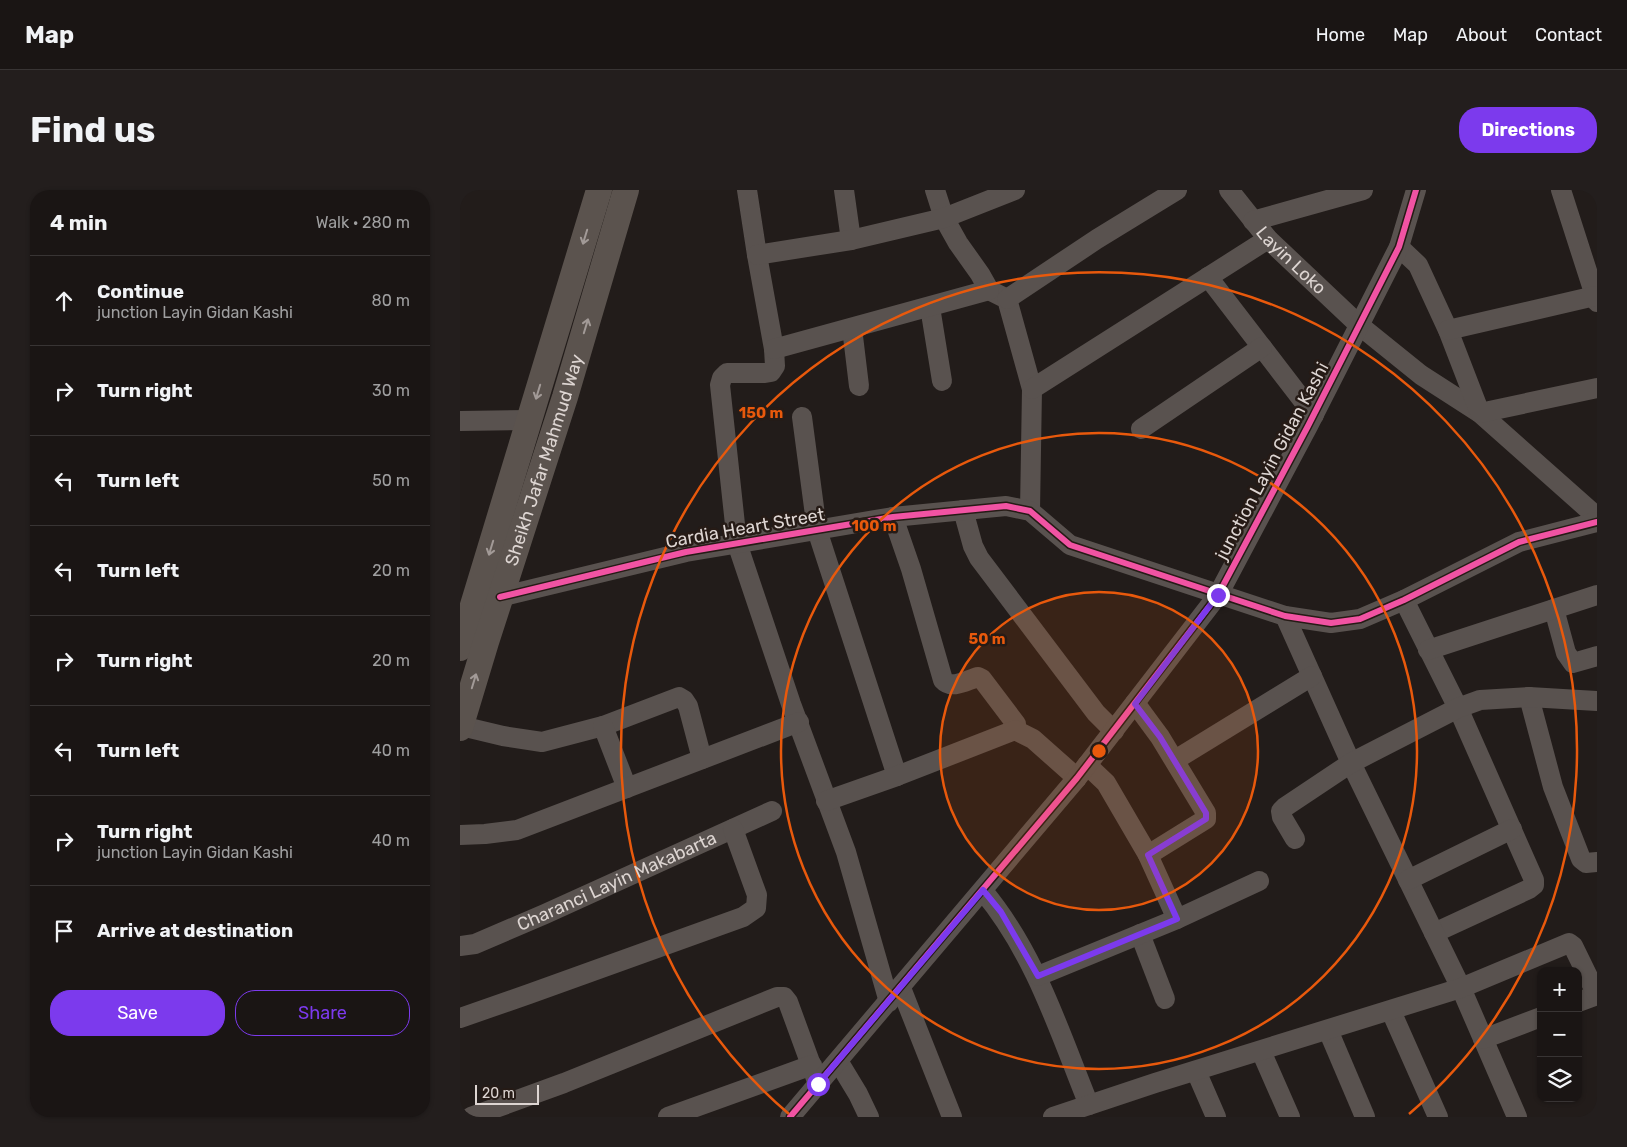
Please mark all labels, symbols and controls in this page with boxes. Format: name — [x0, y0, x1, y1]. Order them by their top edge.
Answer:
text: Map — [25, 21, 74, 49]
text: Home — [1316, 24, 1365, 46]
text: Map — [1393, 24, 1428, 46]
text: About — [1456, 24, 1507, 46]
text: Contact — [1535, 24, 1602, 46]
button: Directions — [1459, 107, 1597, 153]
text: Find us — [30, 109, 155, 151]
text: 4 min — [50, 210, 108, 235]
text: Walk · 280 m — [316, 213, 410, 232]
street label: Layin Loko — [1251, 222, 1331, 299]
one-way arrow — [580, 228, 590, 244]
text: Continue — [97, 280, 184, 303]
icon: ahead — [50, 287, 78, 315]
text: 80 m — [372, 291, 410, 310]
text: junction Layin Gidan Kashi — [97, 303, 293, 322]
one-way arrow — [581, 318, 591, 334]
street label: Sheikh Jafar Mahmud Way — [500, 352, 588, 568]
street label: junction Layin Gidan Kashi — [1210, 358, 1333, 564]
icon: right — [50, 377, 78, 405]
text: Turn right — [97, 379, 192, 402]
text: 30 m — [372, 381, 410, 400]
one-way arrow — [532, 384, 542, 400]
text: 150 m — [739, 404, 783, 422]
icon: left — [50, 467, 78, 495]
text: Turn left — [97, 469, 179, 492]
text: 50 m — [372, 471, 410, 490]
street label: Cardia Heart Street — [664, 503, 826, 553]
text: 100 m — [852, 517, 896, 535]
one-way arrow — [485, 539, 495, 555]
icon: left — [50, 557, 78, 585]
text: Turn left — [97, 559, 179, 582]
text: 20 m — [372, 561, 410, 580]
route end — [1207, 584, 1230, 607]
text: 50 m — [969, 630, 1005, 648]
icon: right — [50, 647, 78, 675]
text: Turn right — [97, 649, 192, 672]
text: 20 m — [372, 651, 410, 670]
one-way arrow — [469, 674, 479, 690]
icon: left — [50, 737, 78, 765]
text: Turn left — [97, 739, 179, 762]
text: 40 m — [372, 741, 410, 760]
centre of rings — [1090, 742, 1108, 760]
text: Turn right — [97, 820, 192, 843]
icon: right — [50, 827, 78, 855]
street label: Charanci Layin Makabarta — [514, 827, 720, 936]
text: 40 m — [372, 831, 410, 850]
text: junction Layin Gidan Kashi — [97, 843, 293, 862]
icon: arrive — [50, 917, 78, 945]
text: Arrive at destination — [97, 919, 293, 942]
map controls — [1537, 967, 1582, 1102]
button: + — [1537, 967, 1582, 1012]
button: Save — [50, 990, 225, 1036]
button: Share — [235, 990, 410, 1036]
button: − — [1537, 1012, 1582, 1057]
button: layers — [1537, 1057, 1582, 1102]
route start — [807, 1073, 830, 1096]
scale bar — [475, 1082, 539, 1105]
text: 20 m — [482, 1085, 515, 1102]

